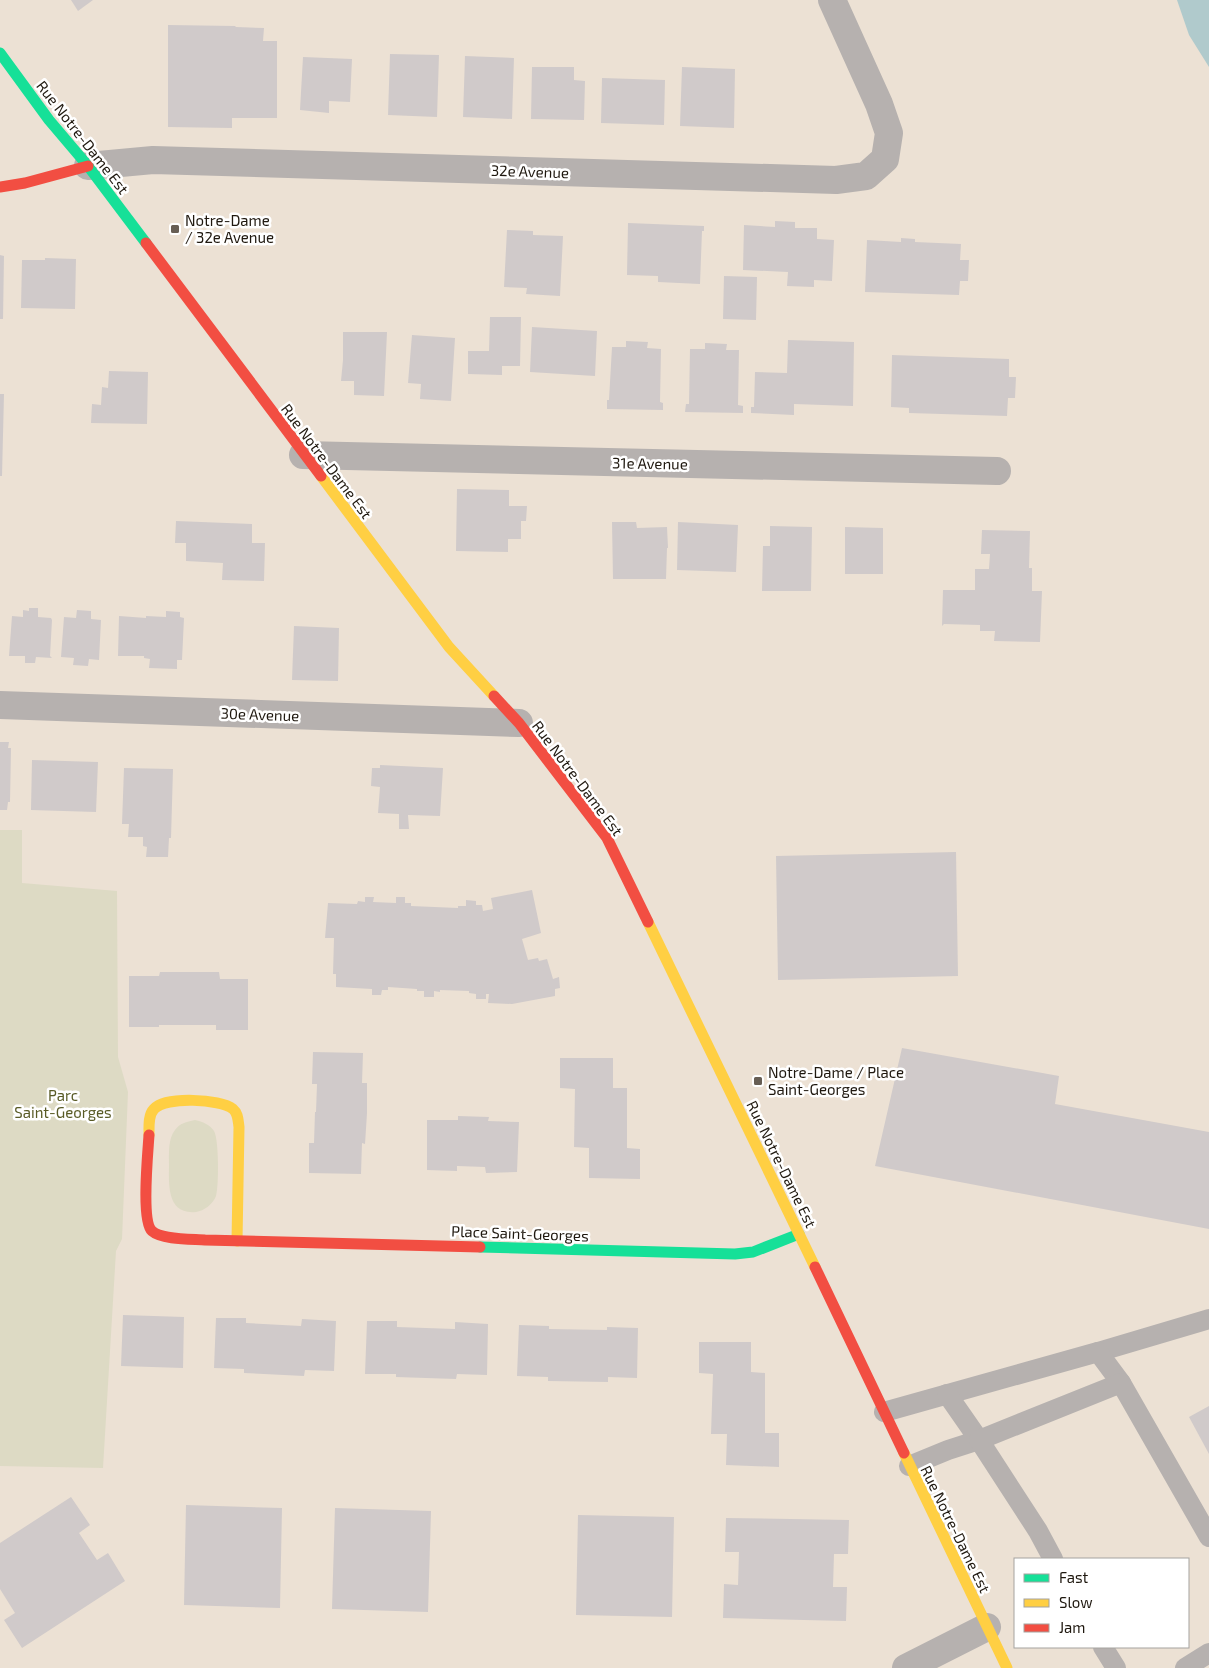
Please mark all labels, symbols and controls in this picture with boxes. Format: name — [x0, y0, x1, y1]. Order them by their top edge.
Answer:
street label: Rue Notre-Dame Est — [33, 77, 133, 198]
street label: 32e Avenue — [491, 161, 569, 181]
place label: Notre-Dame / 32e Avenue — [185, 211, 274, 246]
marker: Notre-Dame / 32e Avenue — [169, 223, 181, 235]
street label: Rue Notre-Dame Est — [278, 400, 376, 522]
street label: 31e Avenue — [612, 453, 688, 473]
street label: 30e Avenue — [220, 704, 300, 724]
street label: Rue Notre-Dame Est — [529, 717, 627, 839]
place label: Notre-Dame / Place Saint-Georges — [768, 1063, 904, 1098]
marker: Notre-Dame / Place Saint-Georges — [752, 1075, 764, 1087]
park label: Parc Saint-Georges — [14, 1086, 112, 1121]
street label: Rue Notre-Dame Est — [743, 1098, 821, 1231]
street label: Place Saint-Georges — [451, 1222, 589, 1244]
street label: Rue Notre-Dame Est — [917, 1463, 995, 1596]
legend — [1014, 1558, 1189, 1648]
text: Fast — [1059, 1568, 1089, 1586]
text: Slow — [1059, 1593, 1093, 1611]
text: Jam — [1059, 1618, 1085, 1636]

